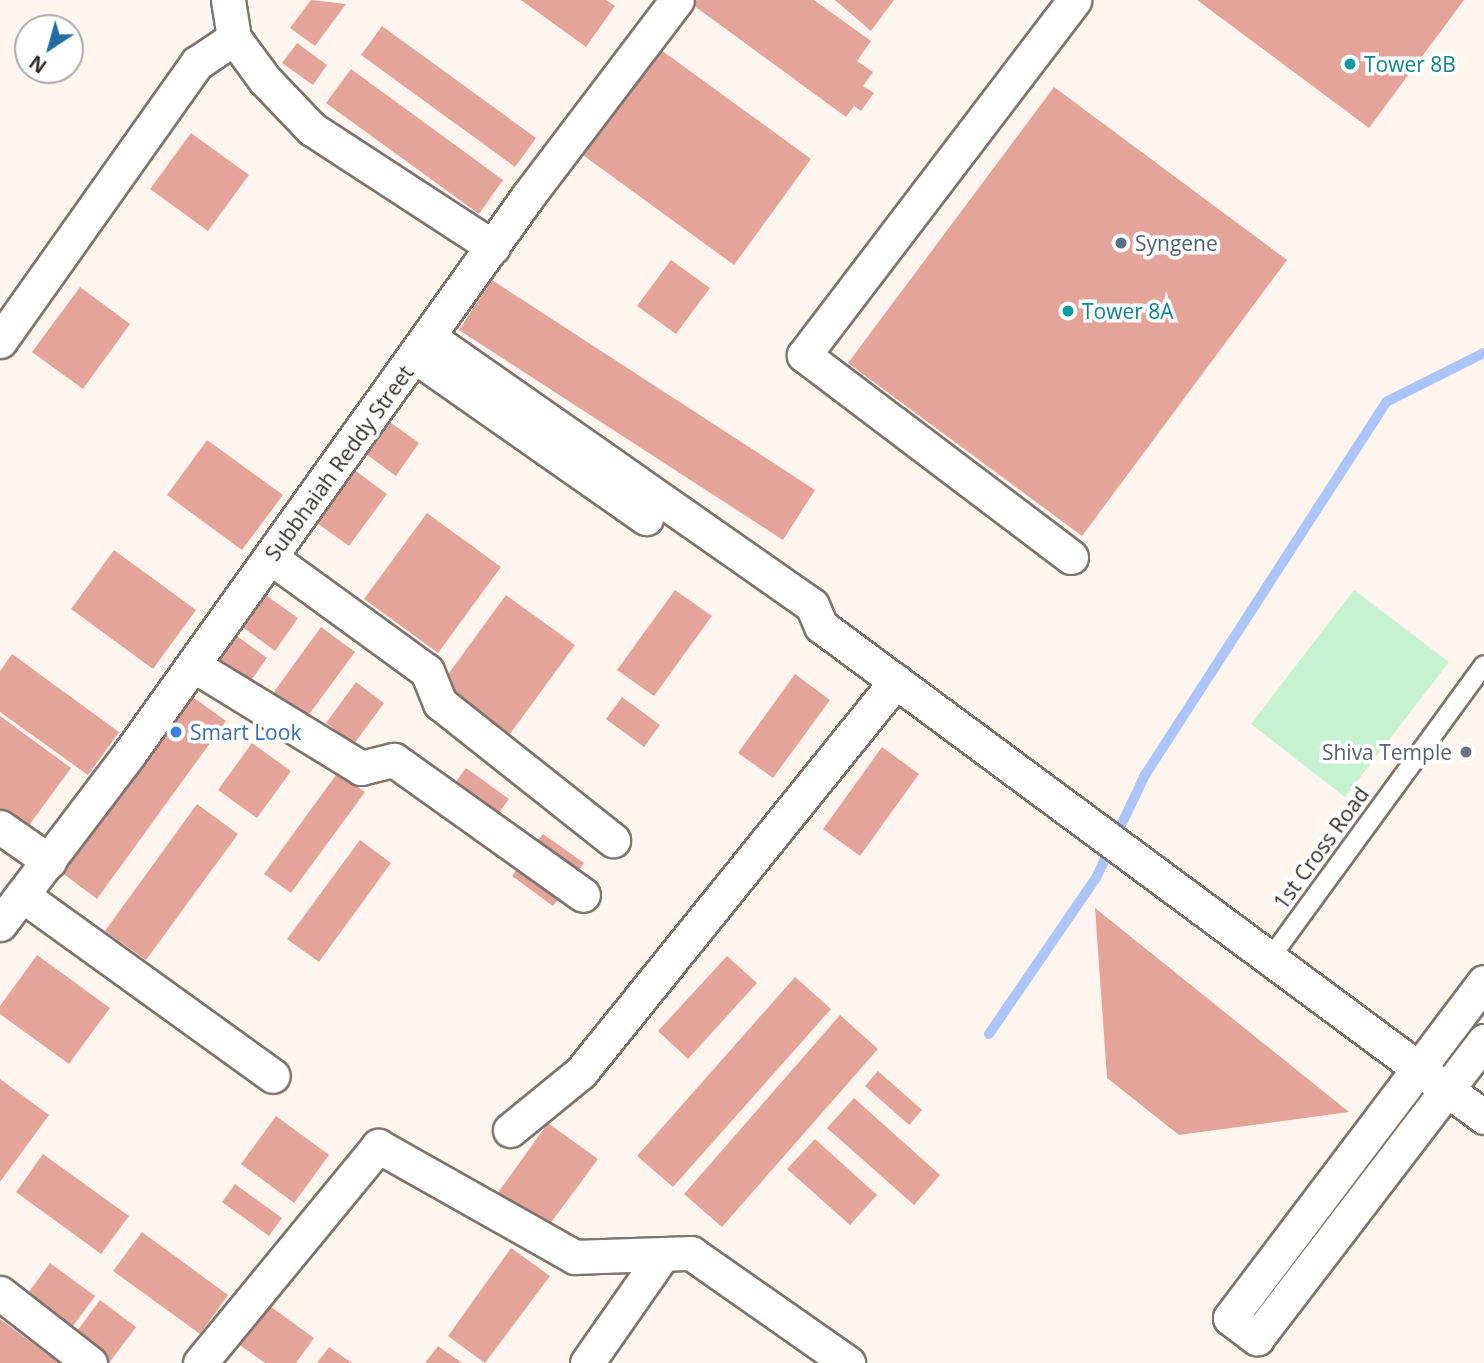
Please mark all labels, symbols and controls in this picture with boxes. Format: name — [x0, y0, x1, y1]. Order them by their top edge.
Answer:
north arrow — [14, 14, 84, 84]
text: N — [24, 49, 52, 79]
place label: Tower 8B — [1364, 51, 1456, 77]
marker: Tower 8B — [1342, 56, 1358, 72]
place label: Syngene — [1135, 230, 1218, 256]
marker: Syngene — [1113, 235, 1129, 251]
place label: Tower 8A — [1082, 298, 1174, 324]
marker: Tower 8A — [1060, 303, 1076, 319]
street label: Subbhaiah Reddy Street — [260, 361, 418, 565]
place label: Smart Look — [190, 719, 301, 745]
marker: Smart Look — [168, 724, 184, 740]
place label: Shiva Temple — [1322, 739, 1452, 765]
marker: Shiva Temple — [1458, 744, 1474, 760]
street label: 1st Cross Road — [1268, 782, 1374, 914]

